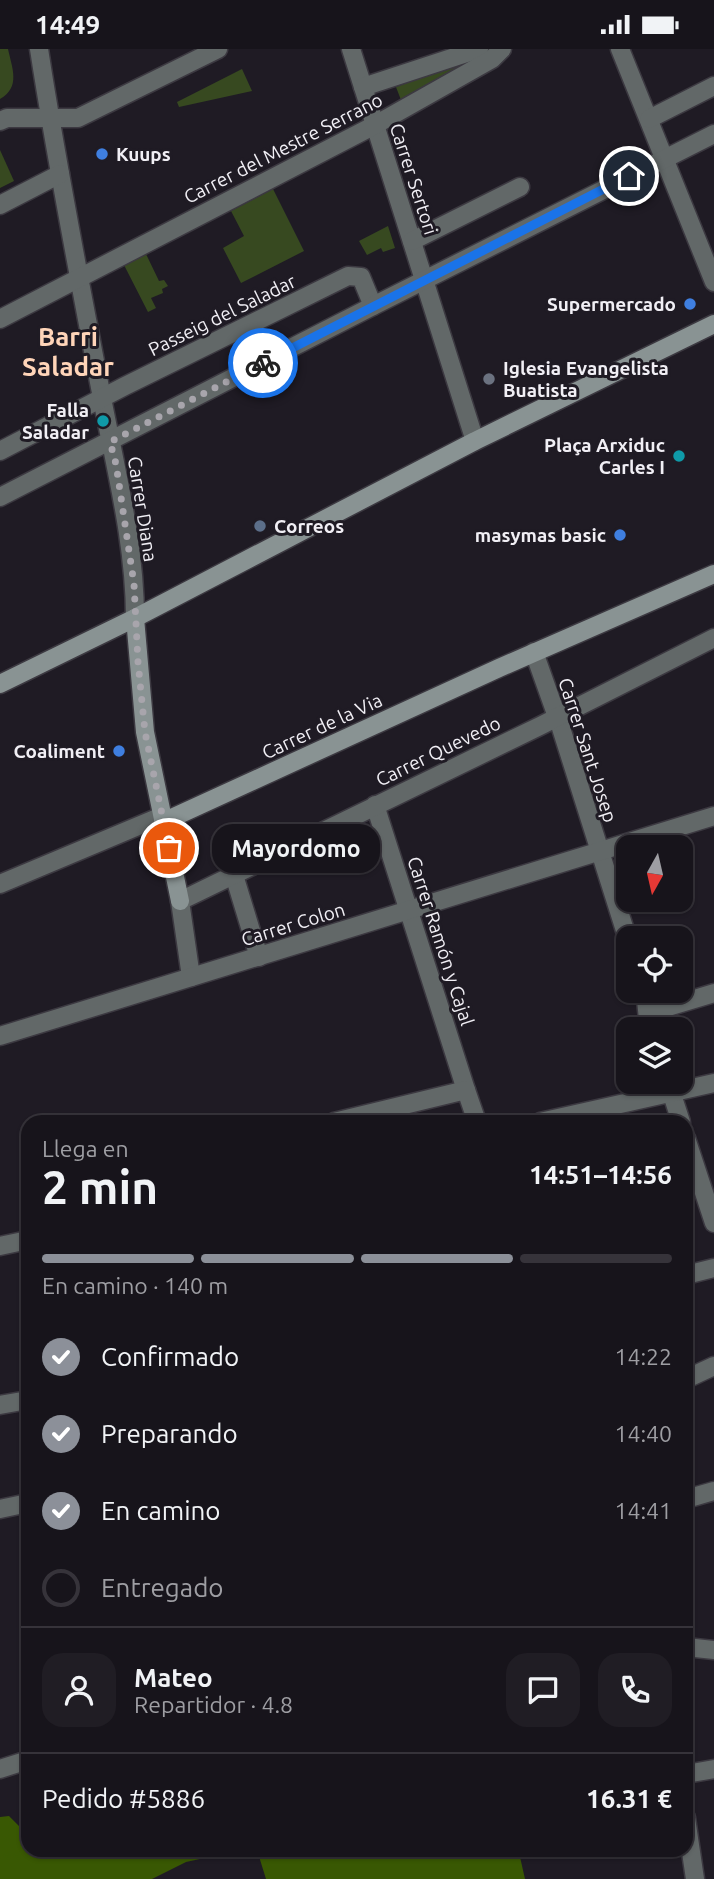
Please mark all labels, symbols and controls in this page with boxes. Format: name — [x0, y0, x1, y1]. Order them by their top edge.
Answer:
text: 14:49 — [35, 10, 100, 39]
street label: Carrer del Mestre Serrano — [180, 88, 386, 208]
street label: Carrer Sertori — [386, 120, 442, 238]
place label: Kuups — [116, 143, 171, 165]
marker: Kuups — [94, 146, 110, 162]
pin — [599, 146, 659, 206]
icon: home — [610, 157, 648, 195]
street label: Passeig del Saladar — [145, 270, 299, 360]
place label: Supermercado — [547, 293, 676, 315]
marker: Supermercado — [682, 296, 698, 312]
district label: Barri Saladar — [22, 322, 114, 381]
courier — [228, 328, 298, 398]
icon: bike — [244, 344, 282, 382]
place label: Iglesia Evangelista Buatista — [503, 357, 669, 401]
marker: Iglesia Evangelista Buatista — [481, 371, 497, 387]
place label: Falla Saladar — [22, 399, 89, 443]
marker: Falla Saladar — [95, 413, 111, 429]
place label: Plaça Arxiduc Carles I — [544, 434, 665, 478]
marker: Plaça Arxiduc Carles I — [671, 448, 687, 464]
street label: Carrer Diana — [124, 455, 162, 563]
place label: Correos — [274, 515, 344, 537]
marker: Correos — [252, 518, 268, 534]
place label: masymas basic — [475, 524, 606, 546]
marker: masymas basic — [612, 527, 628, 543]
street label: Carrer Sant Josep — [554, 675, 622, 825]
street label: Carrer de la Via — [258, 689, 386, 763]
street label: Carrer Quevedo — [372, 711, 504, 791]
place label: Coaliment — [14, 740, 105, 762]
marker: Coaliment — [111, 743, 127, 759]
pin — [139, 818, 199, 878]
callout: Mayordomo — [211, 823, 379, 873]
icon: bag — [150, 829, 188, 867]
north arrow — [616, 835, 693, 912]
map controls — [616, 835, 693, 1094]
text: Mayordomo — [231, 836, 361, 861]
street label: Carrer Ramón y Cajal — [403, 854, 479, 1028]
street label: Carrer Colon — [238, 898, 348, 950]
button: locate — [616, 926, 693, 1003]
button: layers — [616, 1017, 693, 1094]
text: Llega en — [42, 1136, 129, 1161]
text: 14:51–14:56 — [529, 1160, 672, 1189]
text: 2 min — [42, 1161, 158, 1213]
text: En camino · 140 m — [42, 1273, 228, 1298]
icon: check — [42, 1338, 80, 1376]
text: Confirmado — [101, 1342, 239, 1371]
text: 14:22 — [614, 1344, 672, 1369]
icon: check — [42, 1415, 80, 1453]
text: Preparando — [101, 1419, 238, 1448]
text: 14:40 — [614, 1421, 672, 1446]
icon: check — [42, 1492, 80, 1530]
text: En camino — [101, 1496, 221, 1525]
text: 14:41 — [614, 1498, 672, 1523]
text: Entregado — [101, 1573, 224, 1602]
button: person — [42, 1653, 116, 1727]
button: chat — [506, 1653, 580, 1727]
button: phone — [598, 1653, 672, 1727]
text: Mateo — [134, 1663, 213, 1692]
text: Repartidor · 4.8 — [134, 1692, 293, 1717]
text: Pedido #5886 — [42, 1784, 205, 1813]
text: 16.31 € — [586, 1784, 672, 1813]

